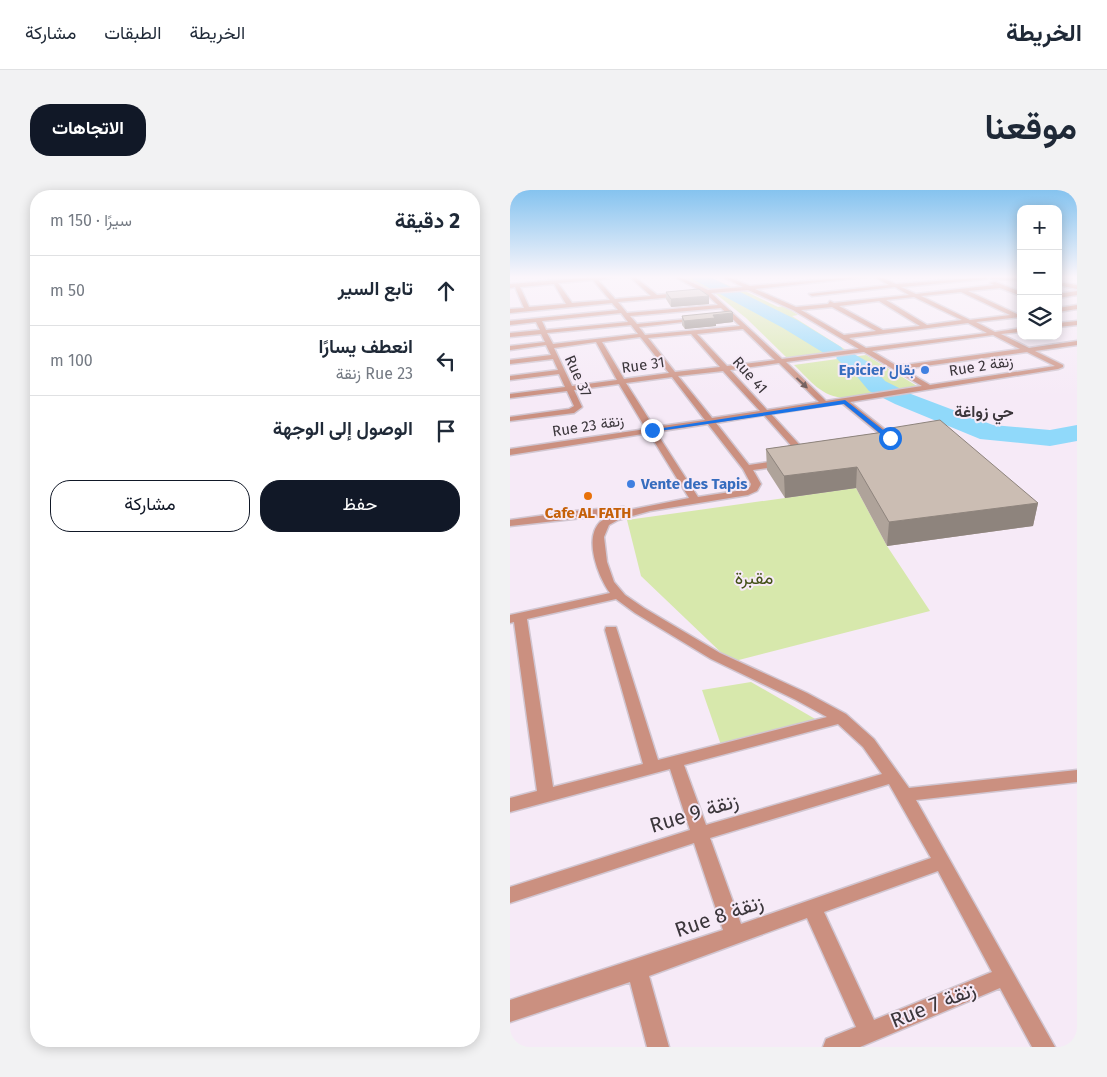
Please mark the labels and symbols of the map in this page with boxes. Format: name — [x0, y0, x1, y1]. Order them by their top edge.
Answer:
street label: Rue 37 — [561, 352, 595, 400]
street label: Rue 2 زنقة — [947, 352, 1015, 380]
street label: Rue 31 — [620, 353, 666, 377]
street label: Rue 41 — [729, 353, 771, 397]
place label: Epicier بقال — [839, 361, 915, 379]
marker: Epicier بقال — [919, 364, 931, 376]
one-way arrow — [796, 377, 808, 389]
district label: حي زواغة — [954, 402, 1014, 425]
street label: Rue 23 زنقة — [551, 411, 625, 441]
route end — [641, 419, 664, 442]
route start — [879, 427, 902, 450]
place label: Vente des Tapis — [640, 475, 748, 493]
marker: Vente des Tapis — [625, 478, 637, 490]
marker: Cafe AL FATH — [582, 490, 594, 502]
place label: Cafe AL FATH — [545, 504, 631, 522]
park label: مقبرة — [735, 567, 773, 589]
street label: Rue 9 زنقة — [646, 787, 742, 839]
street label: Rue 8 زنقة — [671, 889, 767, 943]
street label: Rue 7 زنقة — [886, 976, 980, 1034]

